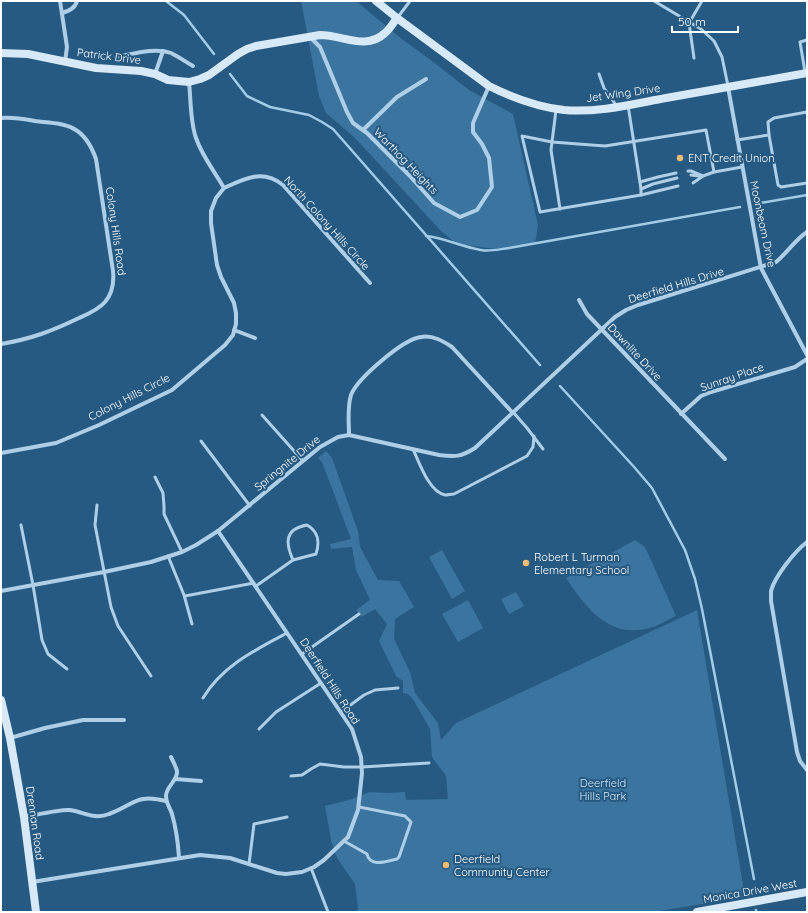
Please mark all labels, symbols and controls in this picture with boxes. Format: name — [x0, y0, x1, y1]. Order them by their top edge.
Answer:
scale bar — [672, 8, 738, 34]
text: 50 m — [678, 14, 706, 29]
street label: Patrick Drive — [76, 45, 142, 67]
street label: Jet Wing Drive — [585, 81, 661, 105]
street label: Warthog Heights — [371, 125, 441, 197]
place label: ENT Credit Union — [688, 151, 775, 165]
marker: ENT Credit Union — [675, 153, 685, 163]
street label: North Colony Hills Circle — [281, 173, 373, 273]
street label: Moonbeam Drive — [747, 180, 779, 268]
street label: Colony Hills Road — [103, 186, 129, 276]
street label: Deerfield Hills Drive — [626, 264, 726, 306]
street label: Dawnlite Drive — [605, 320, 665, 384]
street label: Sunray Place — [698, 360, 766, 394]
street label: Colony Hills Circle — [86, 370, 172, 424]
street label: Springnite Drive — [251, 432, 323, 494]
place label: Robert L Turman Elementary School — [534, 550, 629, 577]
marker: Robert L Turman Elementary School — [521, 558, 531, 568]
street label: Deerfield Hills Road — [297, 635, 363, 727]
park label: Deerfield Hills Park — [580, 776, 626, 803]
street label: Drennan Road — [23, 785, 47, 861]
place label: Deerfield Community Center — [454, 852, 550, 879]
marker: Deerfield Community Center — [441, 860, 451, 870]
street label: Monica Drive West — [702, 876, 798, 906]

